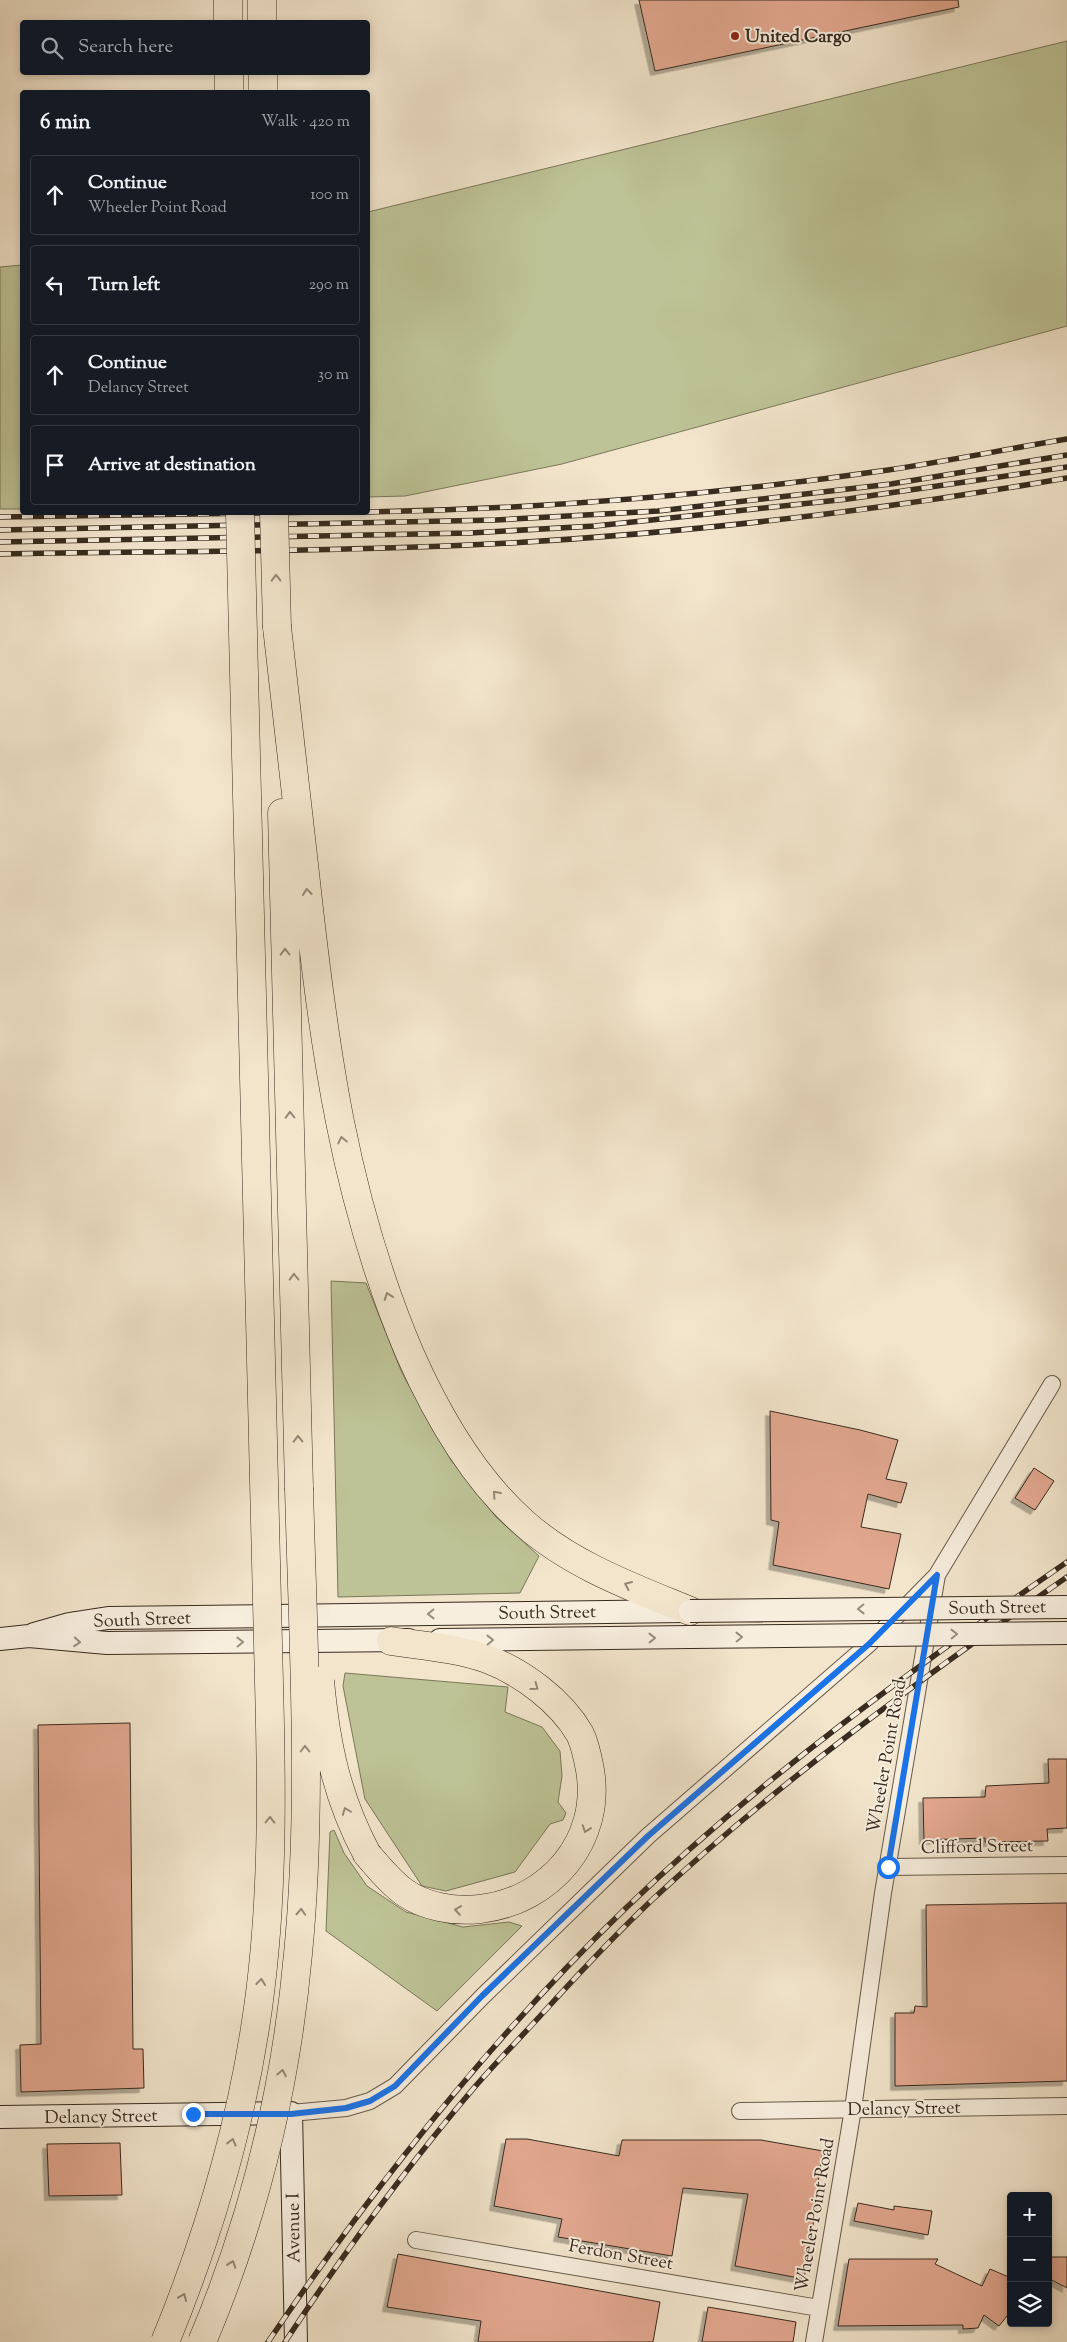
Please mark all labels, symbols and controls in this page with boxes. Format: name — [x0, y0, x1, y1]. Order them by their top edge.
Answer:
search box — [20, 20, 370, 75]
place label: United Cargo — [745, 25, 852, 51]
marker: United Cargo — [729, 30, 741, 42]
icon: search — [38, 34, 66, 62]
text: Search here — [78, 34, 173, 61]
text: 6 min — [40, 108, 91, 138]
text: Walk · 420 m — [261, 111, 350, 134]
text: Continue — [88, 170, 167, 197]
icon: ahead — [41, 181, 69, 209]
text: 100 m — [310, 184, 349, 207]
text: Wheeler Point Road — [88, 197, 227, 220]
icon: left — [41, 271, 69, 299]
text: Turn left — [88, 272, 160, 299]
text: 290 m — [309, 274, 349, 297]
text: Continue — [88, 350, 167, 377]
icon: ahead — [41, 361, 69, 389]
text: 30 m — [318, 364, 349, 387]
text: Delancy Street — [88, 377, 189, 400]
icon: arrive — [41, 451, 69, 479]
text: Arrive at destination — [88, 452, 256, 479]
one-way arrow — [271, 574, 281, 582]
one-way arrow — [302, 888, 313, 896]
one-way arrow — [280, 948, 291, 956]
one-way arrow — [284, 1110, 295, 1118]
one-way arrow — [337, 1135, 348, 1144]
one-way arrow — [288, 1273, 299, 1281]
one-way arrow — [383, 1292, 393, 1300]
one-way arrow — [293, 1435, 303, 1443]
one-way arrow — [492, 1491, 501, 1500]
one-way arrow — [624, 1581, 633, 1592]
street label: South Street — [948, 1595, 1046, 1623]
street label: South Street — [498, 1600, 596, 1628]
one-way arrow — [857, 1604, 864, 1614]
street label: South Street — [93, 1606, 191, 1636]
one-way arrow — [427, 1609, 434, 1619]
one-way arrow — [950, 1629, 958, 1640]
one-way arrow — [736, 1632, 743, 1642]
one-way arrow — [648, 1633, 656, 1643]
one-way arrow — [486, 1634, 494, 1645]
one-way arrow — [73, 1637, 81, 1648]
one-way arrow — [236, 1637, 244, 1647]
street label: Wheeler Point Road — [862, 1677, 914, 1835]
one-way arrow — [529, 1681, 539, 1690]
one-way arrow — [300, 1745, 310, 1753]
one-way arrow — [342, 1807, 352, 1815]
one-way arrow — [265, 1816, 275, 1824]
one-way arrow — [582, 1824, 592, 1833]
street label: Clifford Street — [921, 1834, 1033, 1862]
route start — [877, 1856, 900, 1879]
one-way arrow — [454, 1905, 462, 1915]
one-way arrow — [296, 1907, 307, 1915]
one-way arrow — [255, 1978, 266, 1986]
one-way arrow — [276, 2069, 287, 2077]
street label: Delancy Street — [847, 2096, 961, 2124]
route end — [182, 2103, 205, 2126]
street label: Delancy Street — [44, 2104, 158, 2132]
street label: Wheeler Point Road — [790, 2136, 842, 2294]
one-way arrow — [226, 2138, 237, 2147]
map controls — [1007, 2192, 1052, 2327]
button: + — [1007, 2192, 1052, 2237]
street label: Avenue I — [281, 2193, 309, 2263]
street label: Ferdon Street — [566, 2234, 675, 2278]
button: − — [1007, 2237, 1052, 2282]
one-way arrow — [226, 2260, 236, 2268]
button: layers — [1007, 2282, 1052, 2327]
one-way arrow — [177, 2293, 187, 2302]

